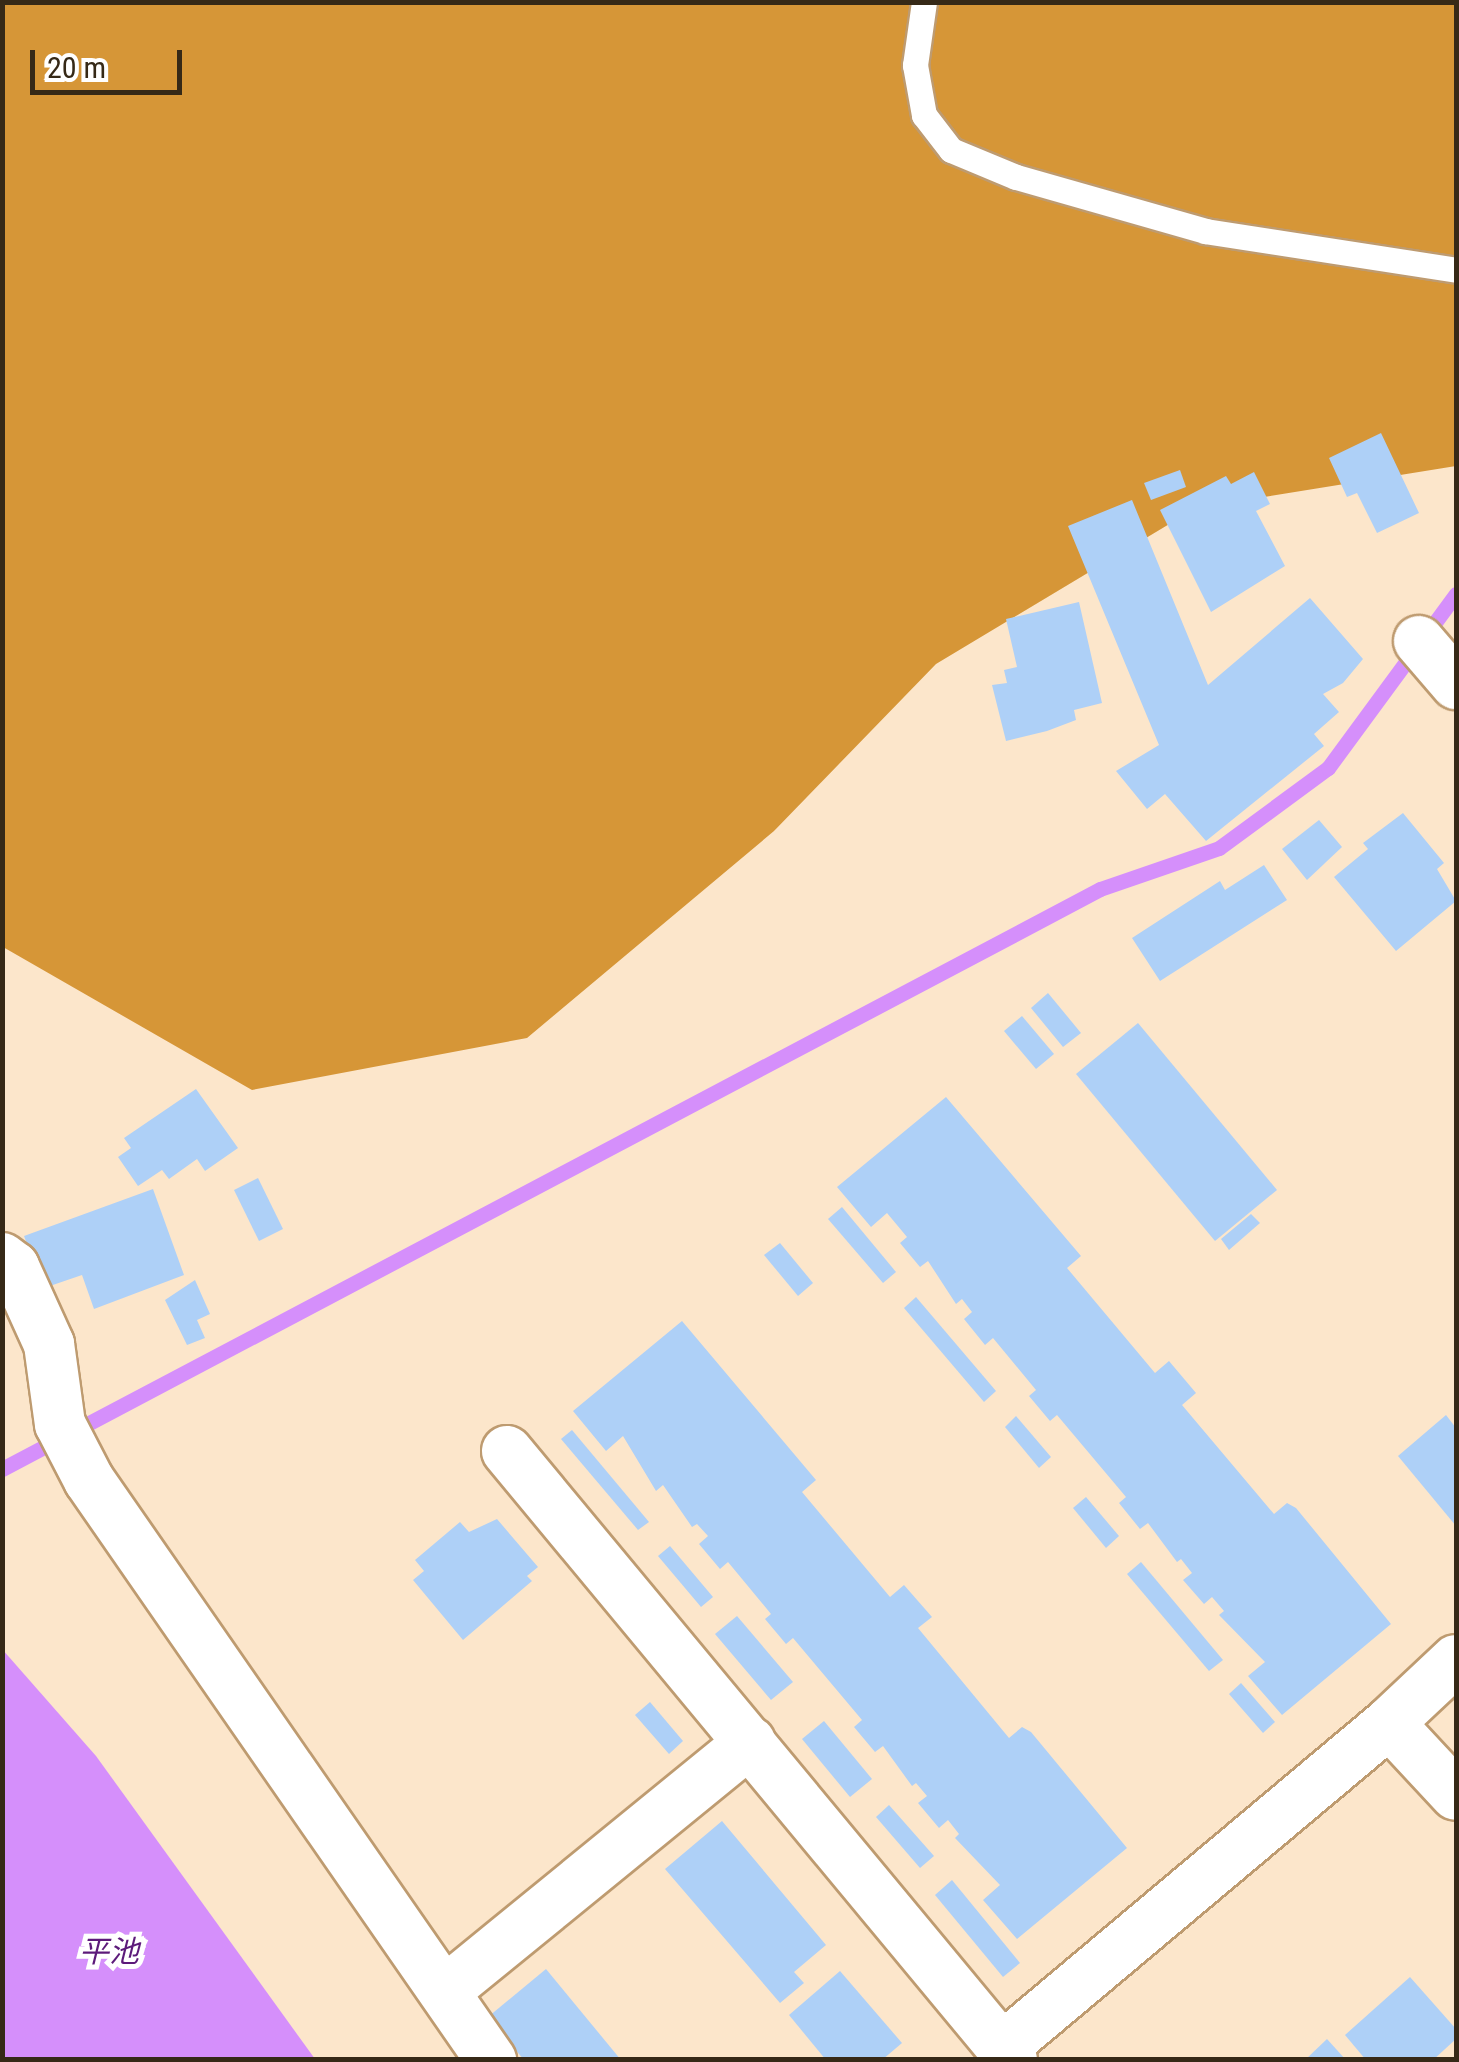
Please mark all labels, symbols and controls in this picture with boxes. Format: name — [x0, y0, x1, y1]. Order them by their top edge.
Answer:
scale bar — [35, 30, 188, 92]
text: 20 m — [47, 50, 106, 85]
water label: 平池 — [79, 1934, 139, 1970]

